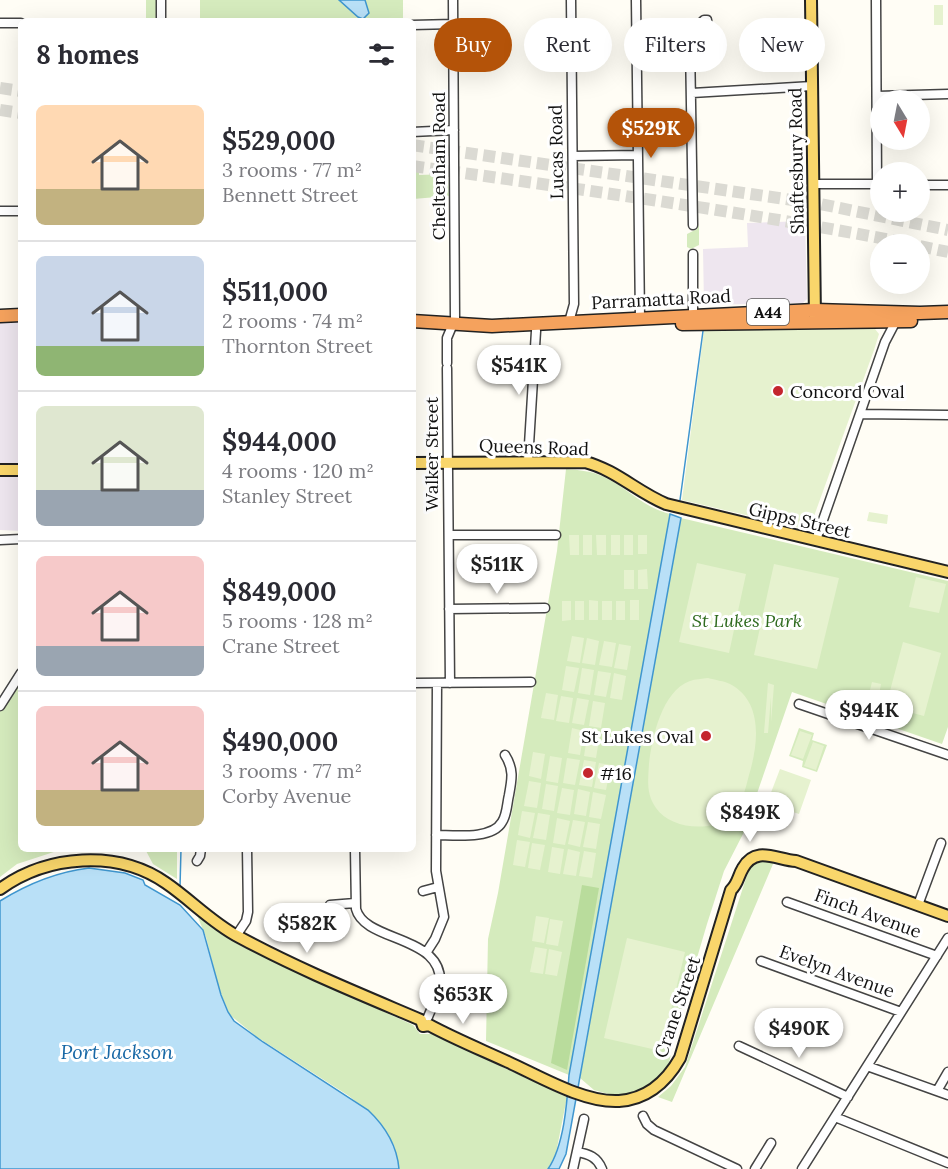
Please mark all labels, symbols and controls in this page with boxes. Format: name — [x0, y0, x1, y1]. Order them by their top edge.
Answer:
chip: Buy — [434, 18, 512, 72]
chip: Rent — [524, 18, 612, 72]
chip: Filters — [624, 18, 727, 72]
chip: New — [739, 18, 825, 72]
text: 8 homes — [36, 38, 139, 71]
icon: filters — [365, 38, 398, 71]
street label: Shaftesbury Road — [783, 87, 809, 235]
north arrow — [870, 90, 930, 150]
map controls — [870, 90, 930, 294]
street label: Cheltenham Road — [427, 92, 450, 240]
street label: Lucas Road — [544, 104, 568, 200]
pin: $529K — [609, 108, 693, 159]
text: $529K — [622, 115, 680, 140]
text: $529,000 — [222, 124, 335, 157]
icon: home — [84, 129, 156, 201]
text: 3 rooms · 77 m² — [222, 157, 362, 182]
button: + — [870, 162, 930, 222]
text: Bennett Street — [222, 182, 358, 207]
button: − — [870, 234, 930, 294]
text: $511,000 — [222, 275, 328, 308]
icon: home — [84, 280, 156, 352]
street label: Parramatta Road — [591, 284, 732, 314]
road number: A44 — [747, 299, 789, 325]
text: 2 rooms · 74 m² — [222, 308, 363, 333]
text: Thornton Street — [222, 333, 373, 358]
pin: $541K — [477, 345, 561, 396]
text: $541K — [491, 352, 547, 377]
place label: Concord Oval — [790, 380, 905, 403]
marker: Concord Oval — [771, 384, 785, 398]
street label: Walker Street — [420, 397, 443, 511]
text: $944,000 — [222, 425, 337, 458]
icon: home — [84, 430, 156, 502]
street label: Queens Road — [479, 434, 590, 460]
text: 4 rooms · 120 m² — [222, 458, 374, 483]
text: Stanley Street — [222, 483, 352, 508]
street label: Gipps Street — [747, 497, 853, 543]
pin: $511K — [455, 544, 539, 595]
text: $511K — [470, 551, 524, 576]
text: $849,000 — [222, 575, 337, 608]
icon: home — [84, 580, 156, 652]
text: 5 rooms · 128 m² — [222, 608, 373, 633]
park label: St Lukes Park — [692, 609, 802, 632]
text: Crane Street — [222, 633, 340, 658]
pin: $944K — [827, 690, 911, 741]
text: $944K — [839, 697, 899, 722]
text: $490,000 — [222, 725, 338, 758]
place label: St Lukes Oval — [581, 725, 694, 748]
marker: St Lukes Oval — [699, 729, 713, 743]
icon: home — [84, 730, 156, 802]
text: 3 rooms · 77 m² — [222, 758, 362, 783]
place label: #16 — [600, 762, 632, 785]
marker: #16 — [581, 766, 595, 780]
text: Corby Avenue — [222, 783, 351, 808]
pin: $849K — [708, 792, 792, 843]
text: $849K — [720, 799, 780, 824]
street label: Finch Avenue — [811, 883, 925, 943]
pin: $582K — [265, 903, 349, 954]
text: $582K — [278, 910, 336, 935]
street label: Evelyn Avenue — [776, 940, 898, 1003]
street label: Crane Street — [649, 953, 705, 1061]
pin: $653K — [421, 974, 505, 1025]
text: $653K — [433, 981, 493, 1006]
pin: $490K — [757, 1008, 841, 1059]
text: $490K — [768, 1015, 830, 1040]
water label: Port Jackson — [61, 1039, 174, 1064]

